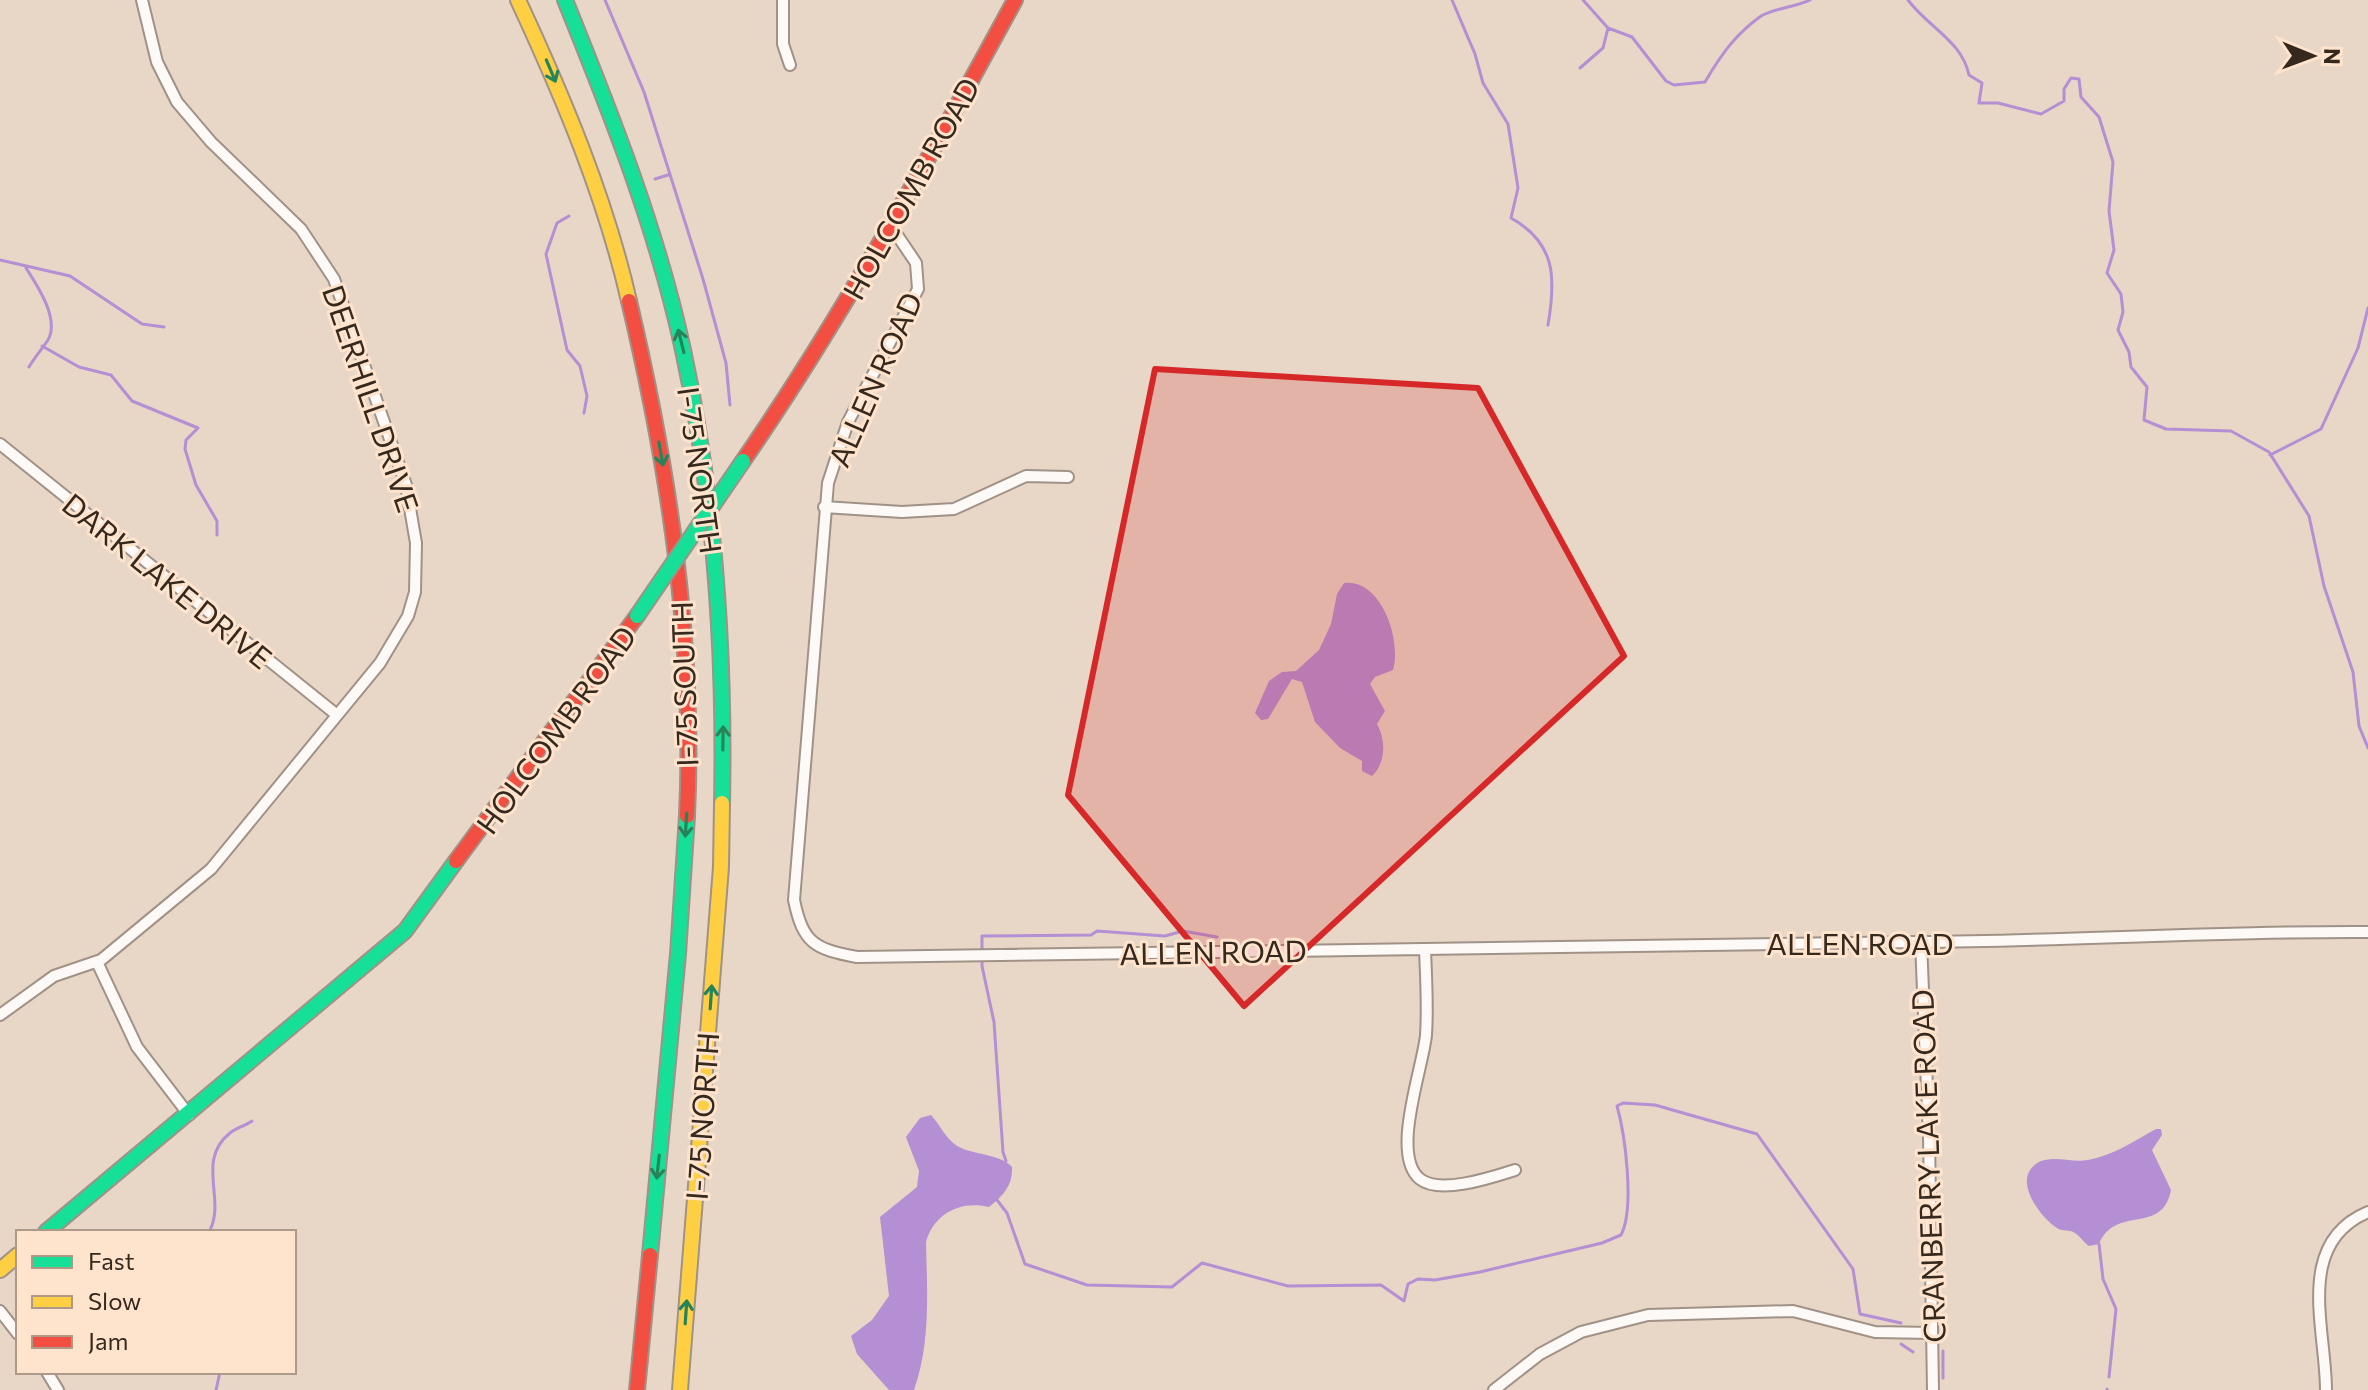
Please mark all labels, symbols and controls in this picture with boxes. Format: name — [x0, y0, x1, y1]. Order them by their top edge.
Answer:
north arrow — [2272, 16, 2352, 96]
text: N — [2319, 48, 2346, 65]
one-way arrow — [544, 58, 559, 83]
street label: HOLCOMB ROAD — [834, 71, 986, 305]
street label: DEERHILL DRIVE — [316, 280, 428, 516]
street label: ALLEN ROAD — [819, 286, 929, 472]
one-way arrow — [672, 328, 687, 354]
street label: I-75 NORTH — [671, 384, 731, 556]
one-way arrow — [655, 441, 670, 467]
street label: DARK LAKE DRIVE — [56, 484, 280, 676]
street label: I-75 SOUTH — [662, 601, 704, 767]
street label: HOLCOMB ROAD — [467, 618, 643, 840]
one-way arrow — [715, 725, 731, 752]
one-way arrow — [678, 811, 693, 838]
street label: ALLEN ROAD — [1766, 924, 1954, 961]
street label: ALLEN ROAD — [1119, 931, 1307, 971]
one-way arrow — [703, 984, 718, 1011]
street label: CRANBERRY LAKE ROAD — [1902, 989, 1952, 1343]
street label: I-75 NORTH — [677, 1031, 725, 1201]
one-way arrow — [650, 1153, 665, 1180]
legend — [16, 1230, 296, 1374]
text: Fast — [88, 1246, 135, 1275]
text: Slow — [88, 1286, 141, 1315]
one-way arrow — [679, 1299, 694, 1326]
text: Jam — [88, 1326, 128, 1355]

